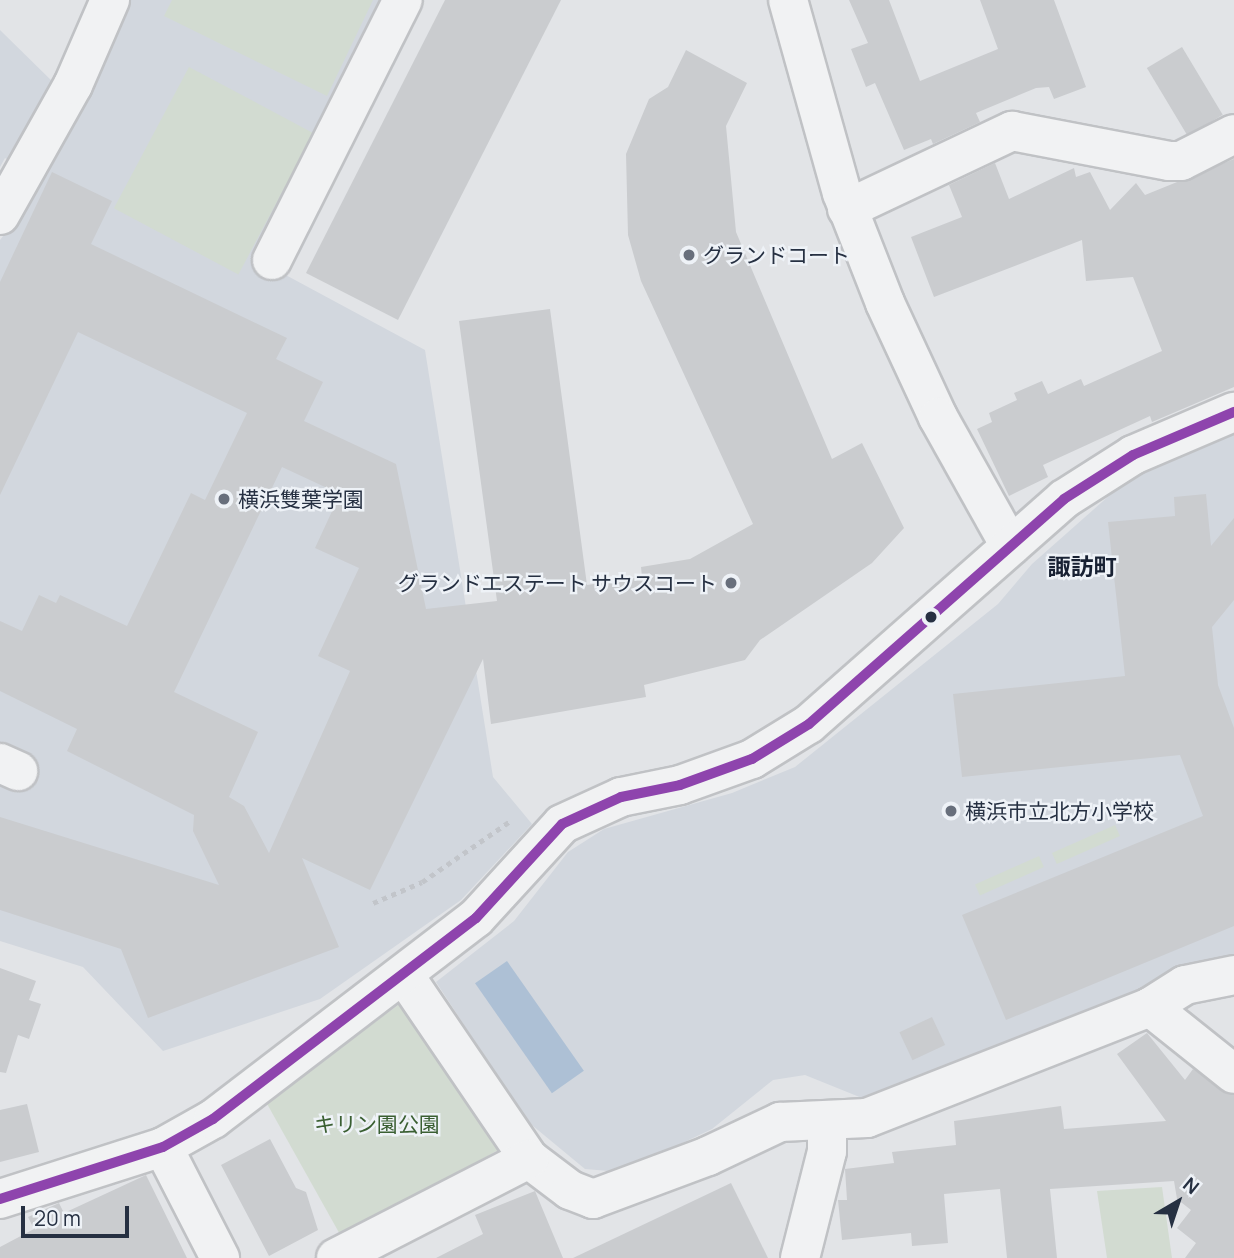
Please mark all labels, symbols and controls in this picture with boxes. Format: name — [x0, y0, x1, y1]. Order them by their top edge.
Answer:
place label: グランドコート — [703, 242, 850, 268]
marker: グランドコート — [681, 247, 697, 263]
place label: 横浜雙葉学園 — [238, 486, 364, 512]
marker: 横浜雙葉学園 — [216, 491, 232, 507]
district label: 諏訪町 — [1048, 552, 1116, 580]
place label: グランドエステート サウスコート — [398, 570, 717, 596]
marker: グランドエステート サウスコート — [723, 575, 739, 591]
unlabelled marker — [924, 610, 938, 624]
place label: 横浜市立北方小学校 — [965, 798, 1154, 824]
marker: 横浜市立北方小学校 — [943, 803, 959, 819]
park label: キリン園公園 — [314, 1111, 440, 1137]
north arrow — [1143, 1167, 1213, 1237]
text: N — [1178, 1171, 1205, 1200]
scale bar — [24, 1192, 133, 1236]
text: 20 m — [34, 1204, 81, 1232]

